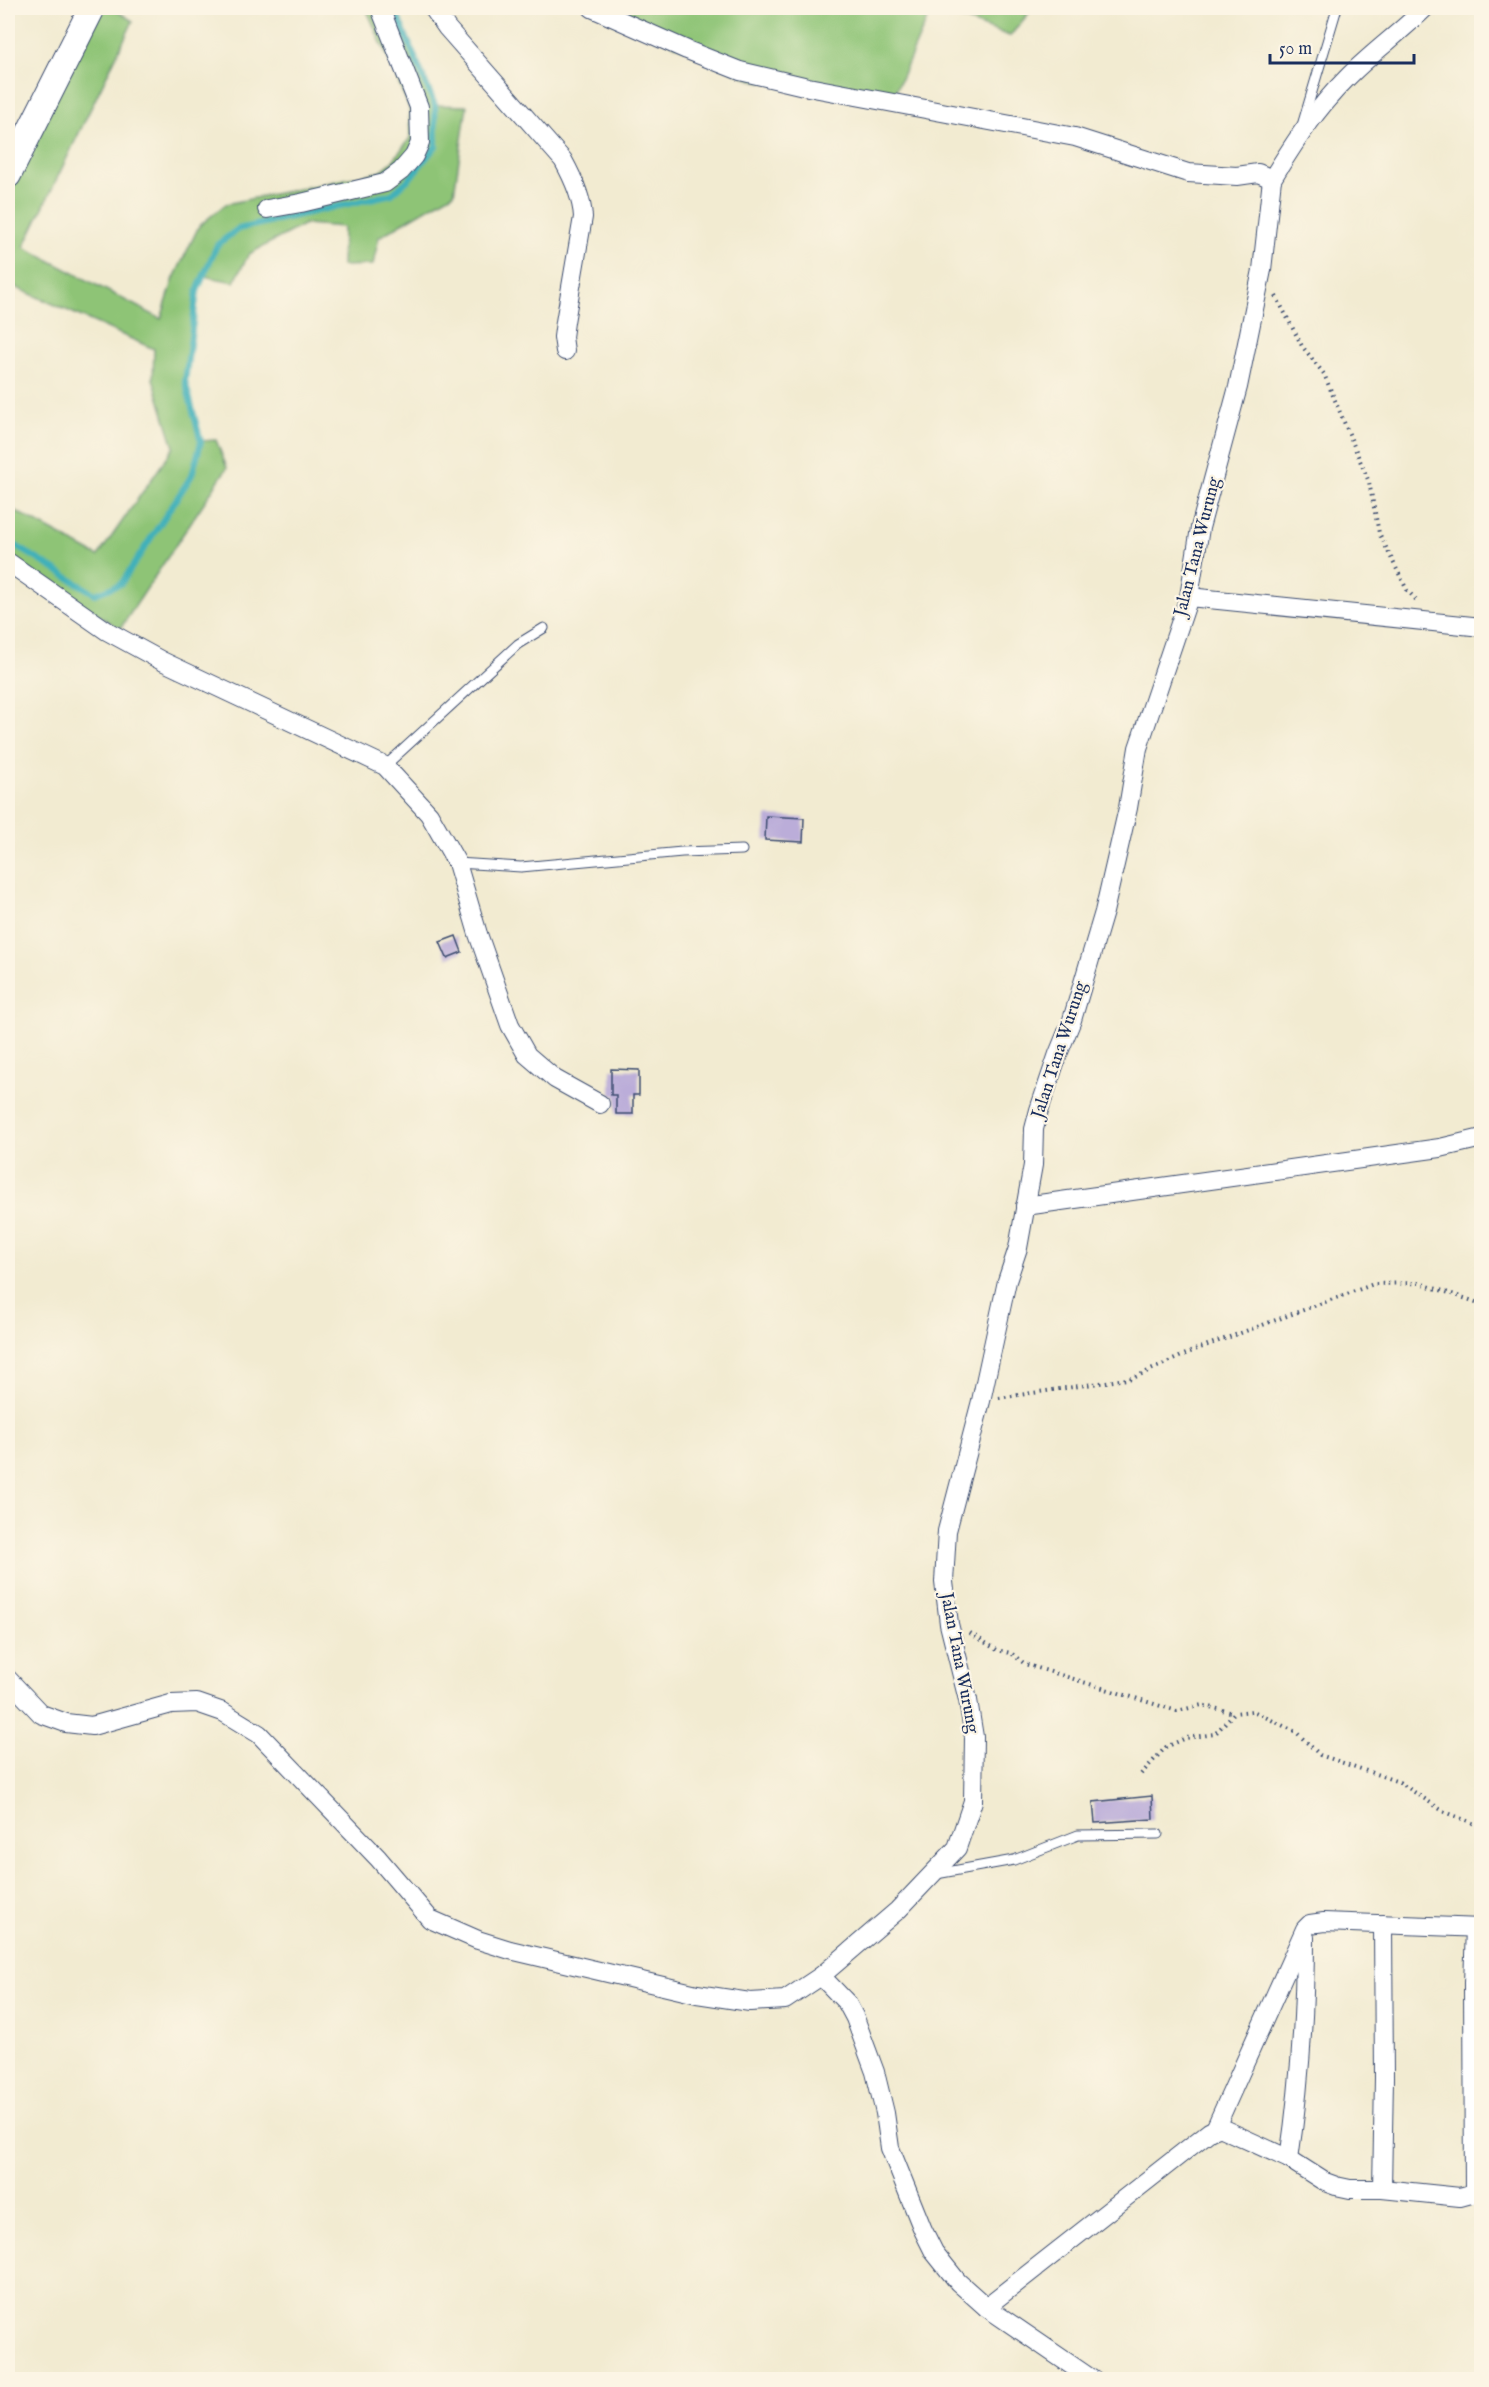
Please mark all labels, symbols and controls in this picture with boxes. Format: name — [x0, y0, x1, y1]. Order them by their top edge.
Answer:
scale bar — [1270, 27, 1414, 65]
text: 50 m — [1279, 38, 1312, 61]
street label: Jalan Tana Wurung — [1169, 475, 1227, 621]
street label: Jalan Tana Wurung — [1026, 978, 1093, 1123]
street label: Jalan Tana Wurung — [934, 1589, 984, 1736]

